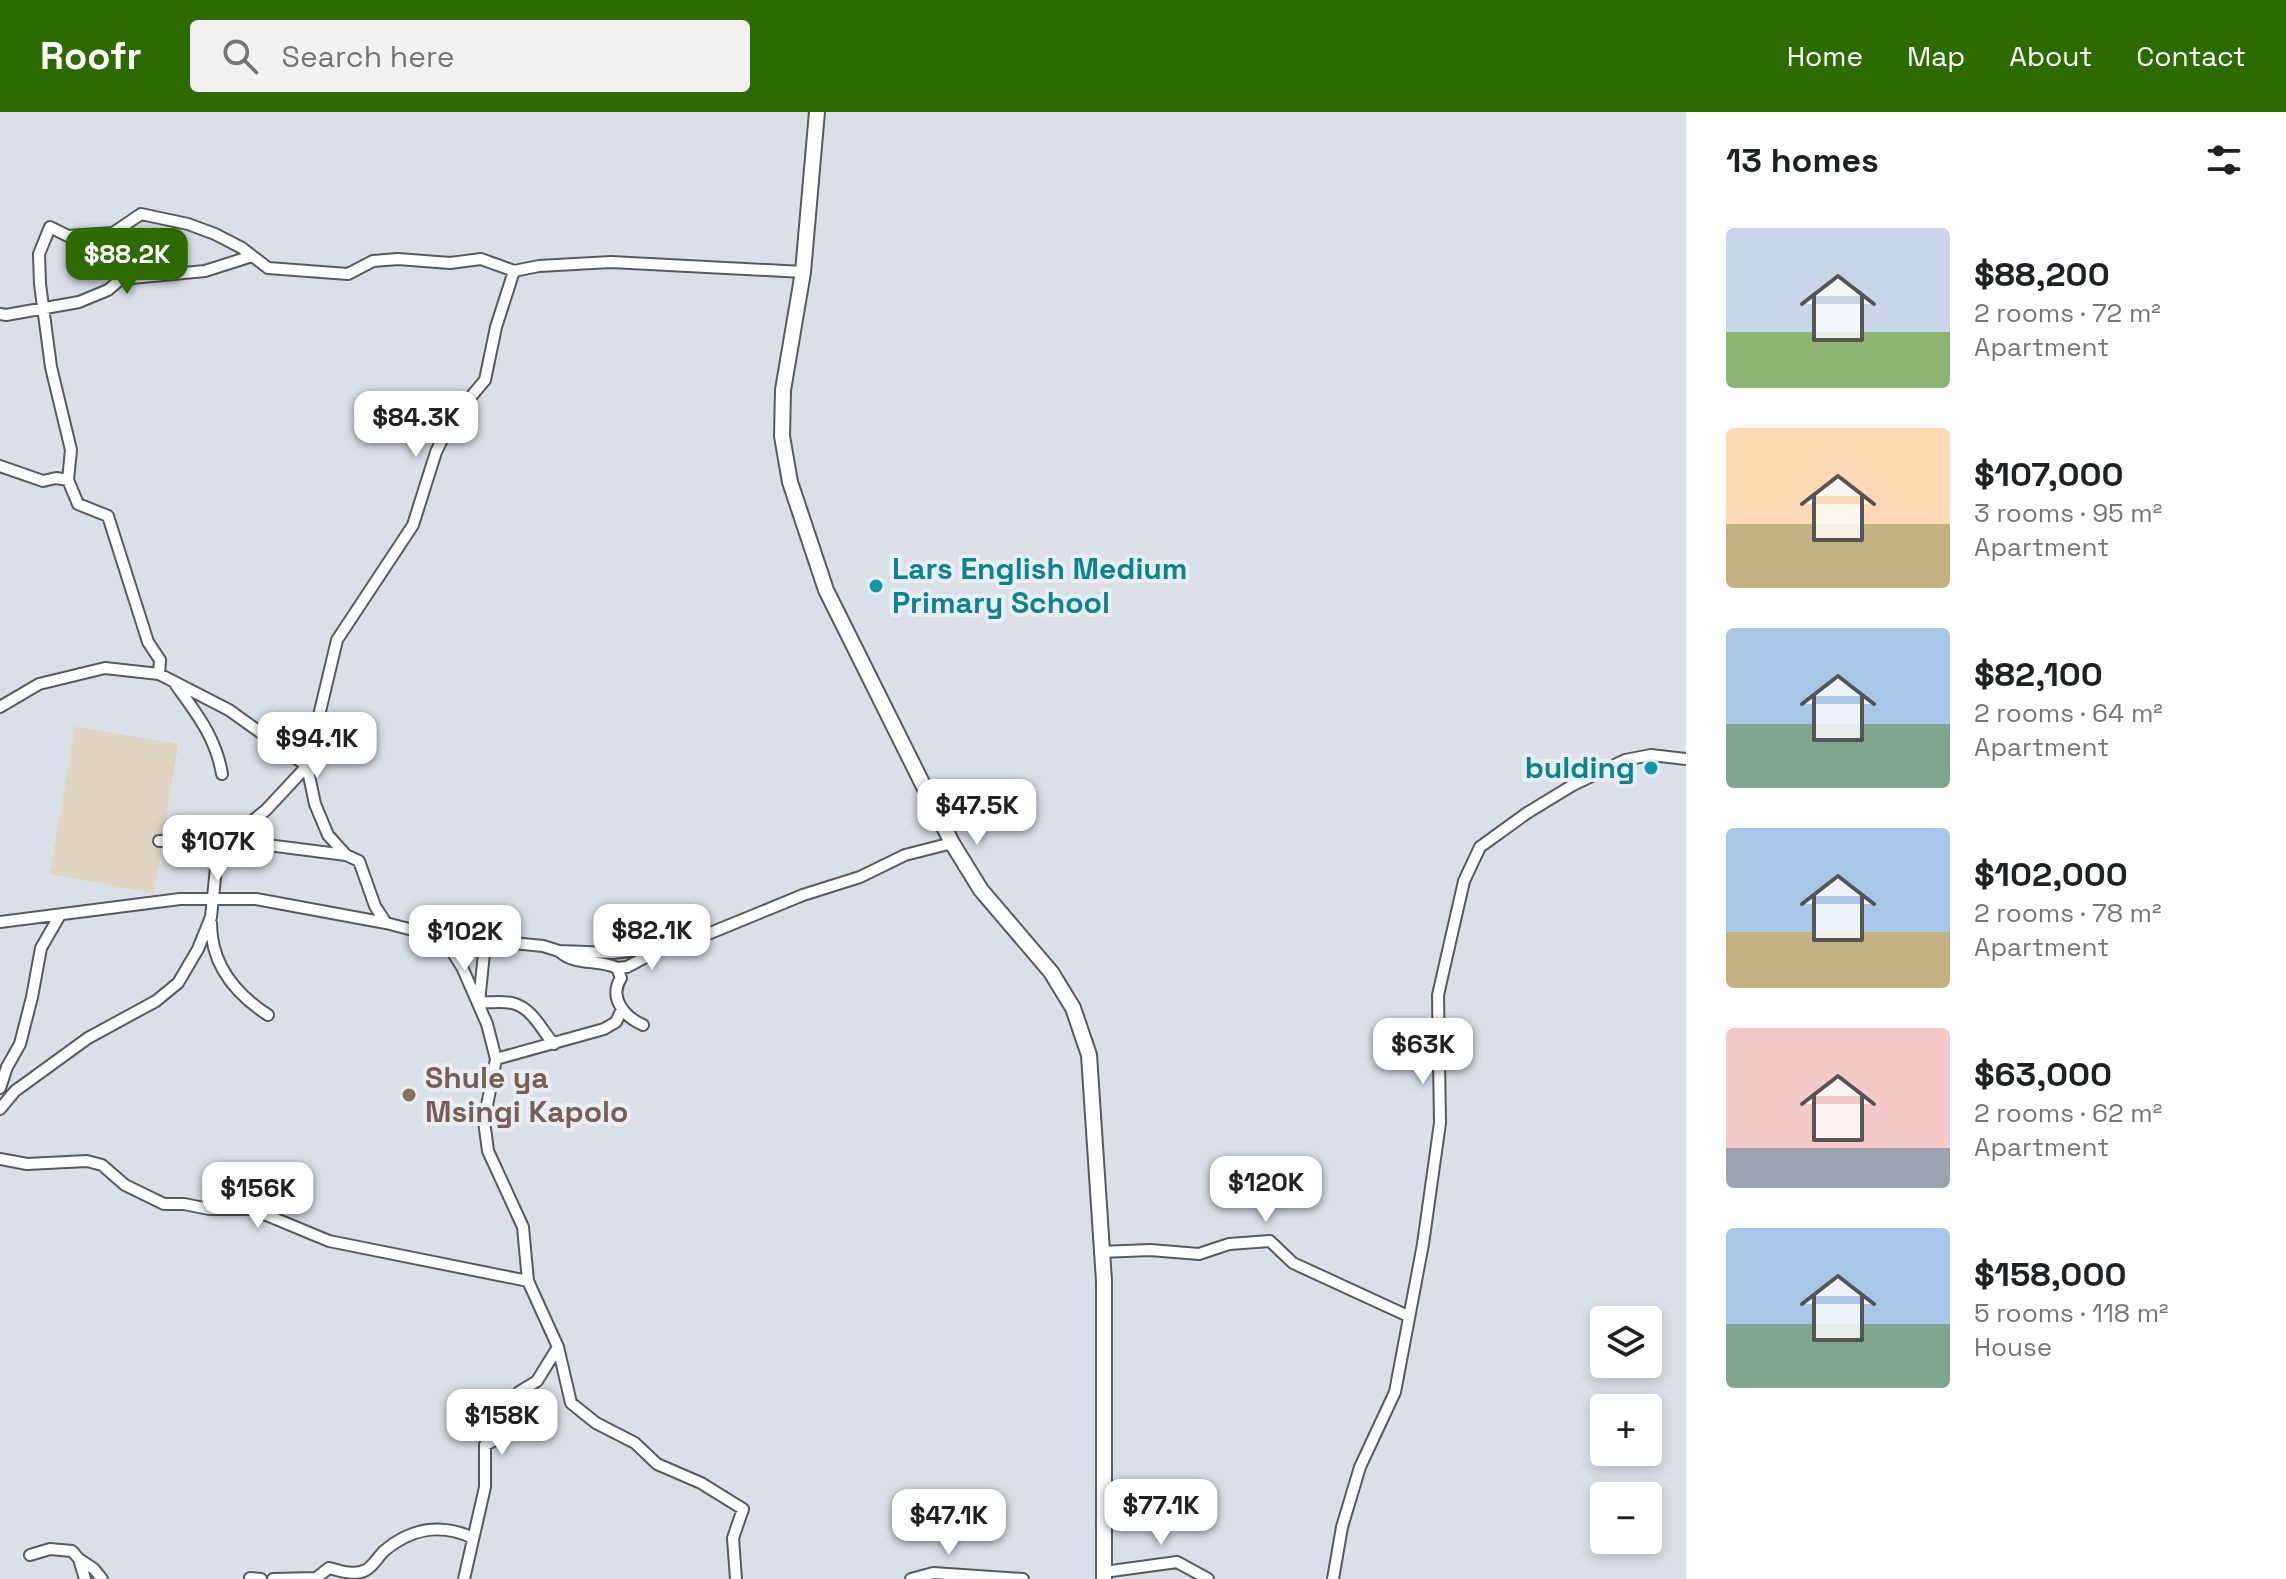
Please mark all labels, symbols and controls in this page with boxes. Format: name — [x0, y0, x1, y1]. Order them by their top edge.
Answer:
search box — [190, 20, 750, 92]
text: Roofr — [40, 32, 142, 80]
icon: search — [218, 34, 262, 78]
text: Search here — [282, 37, 454, 76]
text: Home — [1787, 38, 1863, 74]
text: Map — [1907, 38, 1965, 74]
text: About — [2009, 38, 2092, 74]
text: Contact — [2136, 38, 2246, 74]
icon: filters — [2202, 138, 2246, 182]
text: 13 homes — [1726, 139, 1879, 182]
pin: $88.2K — [62, 228, 192, 296]
text: $88.2K — [84, 237, 170, 271]
text: $88,200 — [1974, 253, 2110, 296]
icon: home — [1790, 260, 1886, 356]
text: 2 rooms · 72 m² — [1974, 296, 2161, 330]
text: Apartment — [1974, 330, 2109, 364]
pin: $84.3K — [351, 391, 481, 459]
text: $84.3K — [372, 400, 460, 434]
text: $107,000 — [1974, 453, 2124, 496]
icon: home — [1790, 460, 1886, 556]
text: 3 rooms · 95 m² — [1974, 496, 2162, 530]
text: Apartment — [1974, 530, 2109, 564]
place label: Lars English Medium Primary School — [892, 549, 1187, 622]
marker: Lars English Medium Primary School — [867, 577, 885, 595]
text: $82,100 — [1974, 653, 2103, 696]
icon: home — [1790, 660, 1886, 756]
text: 2 rooms · 64 m² — [1974, 696, 2163, 730]
pin: $94.1K — [252, 712, 382, 780]
text: $94.1K — [276, 721, 358, 755]
text: Apartment — [1974, 730, 2109, 764]
place label: bulding — [1525, 748, 1635, 787]
marker: bulding — [1642, 759, 1660, 777]
pin: $47.5K — [912, 779, 1042, 847]
text: $47.5K — [935, 788, 1019, 822]
pin: $107K — [162, 815, 274, 883]
text: $107K — [181, 824, 255, 858]
text: $102,000 — [1974, 853, 2128, 896]
icon: home — [1790, 860, 1886, 956]
text: 2 rooms · 78 m² — [1974, 896, 2161, 930]
pin: $82.1K — [587, 904, 717, 972]
pin: $102K — [409, 905, 521, 973]
text: $82.1K — [611, 913, 693, 947]
text: $102K — [427, 914, 503, 948]
text: Apartment — [1974, 930, 2109, 964]
pin: $63K — [1376, 1018, 1470, 1086]
text: $63K — [1391, 1027, 1455, 1061]
text: $63,000 — [1974, 1053, 2112, 1096]
place label: Shule ya Msingi Kapolo — [425, 1058, 628, 1131]
icon: home — [1790, 1060, 1886, 1156]
marker: Shule ya Msingi Kapolo — [400, 1086, 418, 1104]
text: 2 rooms · 62 m² — [1974, 1096, 2162, 1130]
text: Apartment — [1974, 1130, 2109, 1164]
pin: $120K — [1210, 1156, 1322, 1224]
pin: $156K — [202, 1162, 314, 1230]
text: $120K — [1228, 1165, 1304, 1199]
text: $156K — [220, 1171, 296, 1205]
text: $158,000 — [1974, 1253, 2126, 1296]
icon: home — [1790, 1260, 1886, 1356]
text: 5 rooms · 118 m² — [1974, 1296, 2169, 1330]
map controls — [1590, 1306, 1662, 1554]
button: layers — [1590, 1306, 1662, 1378]
text: House — [1974, 1330, 2052, 1364]
pin: $158K — [446, 1389, 558, 1457]
button: + — [1590, 1394, 1662, 1466]
text: $158K — [465, 1398, 539, 1432]
pin: $77.1K — [1096, 1479, 1226, 1547]
button: − — [1590, 1482, 1662, 1554]
text: $77.1K — [1122, 1488, 1200, 1522]
pin: $47.1K — [884, 1489, 1014, 1557]
text: $47.1K — [910, 1498, 988, 1532]

